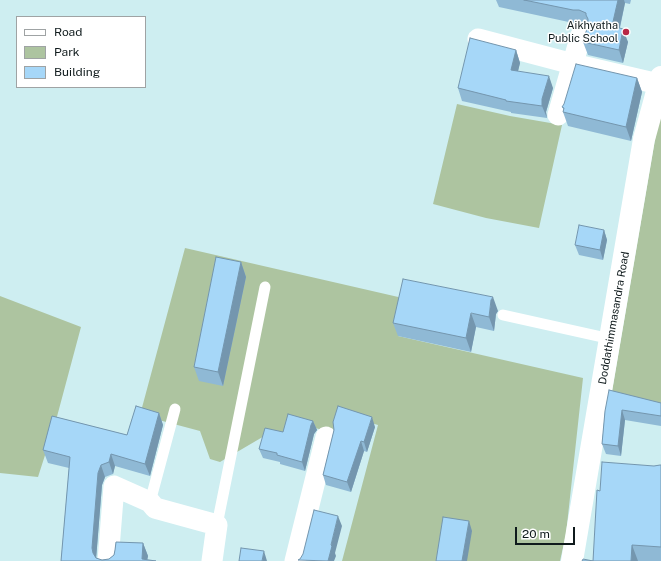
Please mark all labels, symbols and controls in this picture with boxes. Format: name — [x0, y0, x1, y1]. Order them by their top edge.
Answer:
legend — [16, 16, 146, 88]
place label: Aikhyatha Public School — [548, 19, 618, 45]
text: Road — [54, 25, 82, 39]
marker: Aikhyatha Public School — [621, 27, 631, 37]
text: Park — [54, 45, 80, 59]
text: Building — [54, 65, 100, 79]
street label: Doddathimmasandra Road — [596, 250, 632, 386]
scale bar — [517, 519, 577, 545]
text: 20 m — [522, 527, 550, 541]

